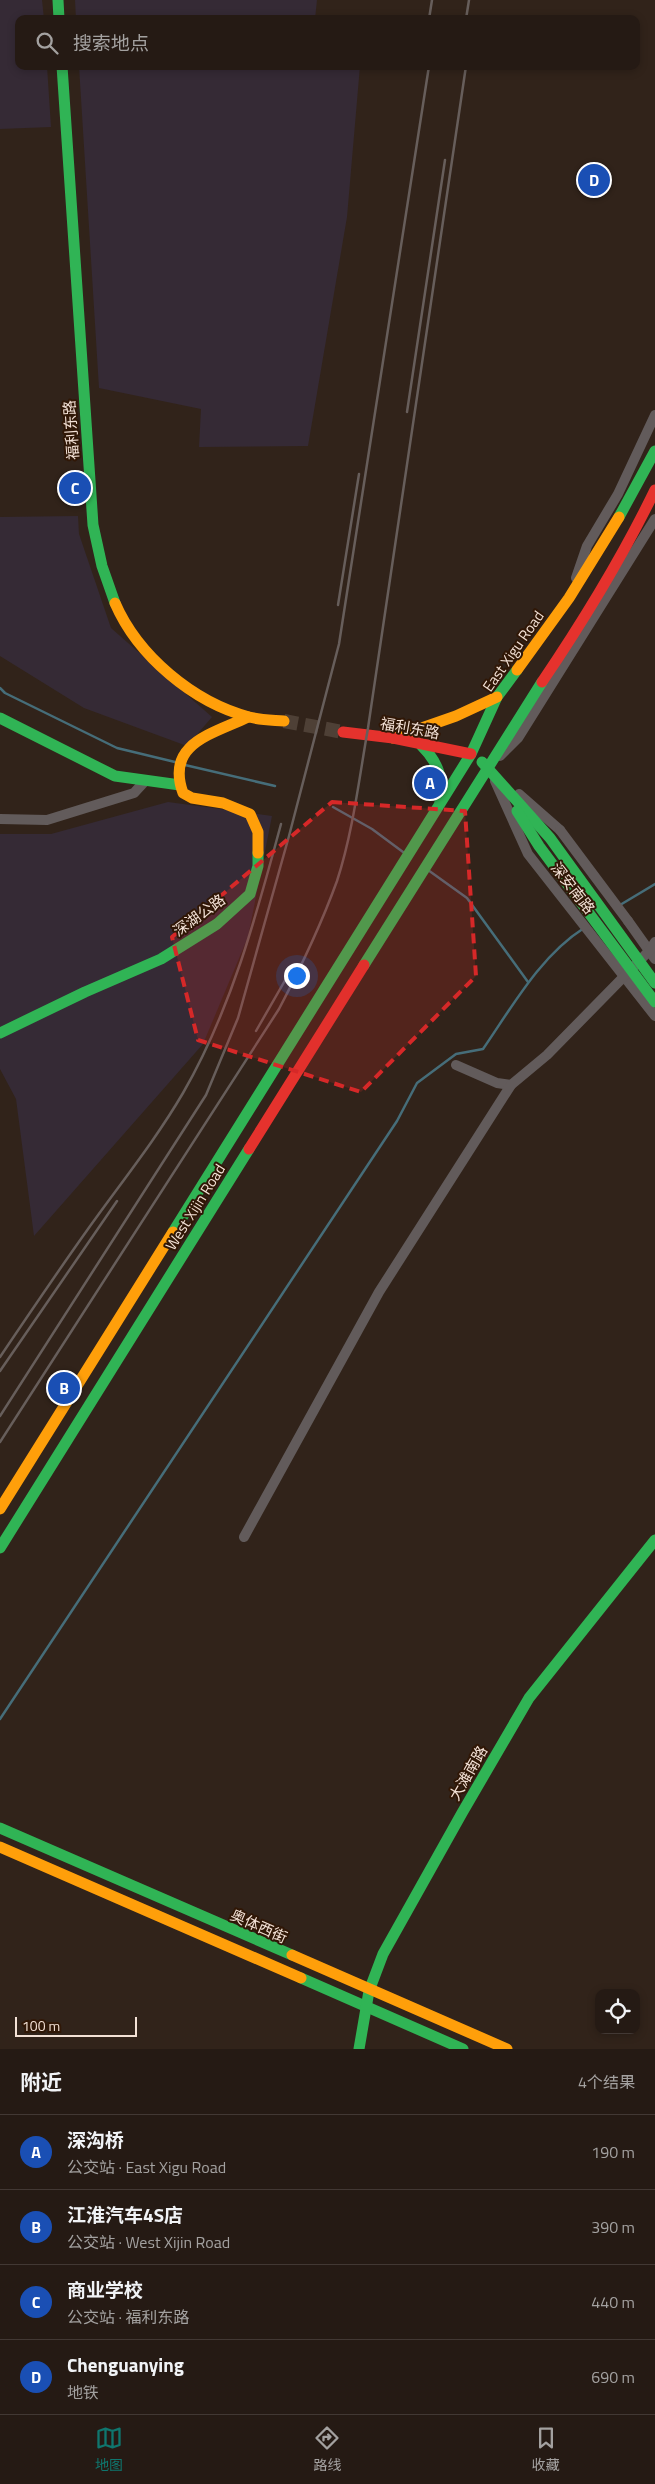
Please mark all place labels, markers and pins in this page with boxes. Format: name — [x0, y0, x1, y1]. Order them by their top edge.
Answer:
pin: D — [578, 161, 610, 199]
pin: C — [59, 469, 91, 507]
pin: A — [414, 764, 446, 802]
pin: B — [48, 1369, 80, 1407]

